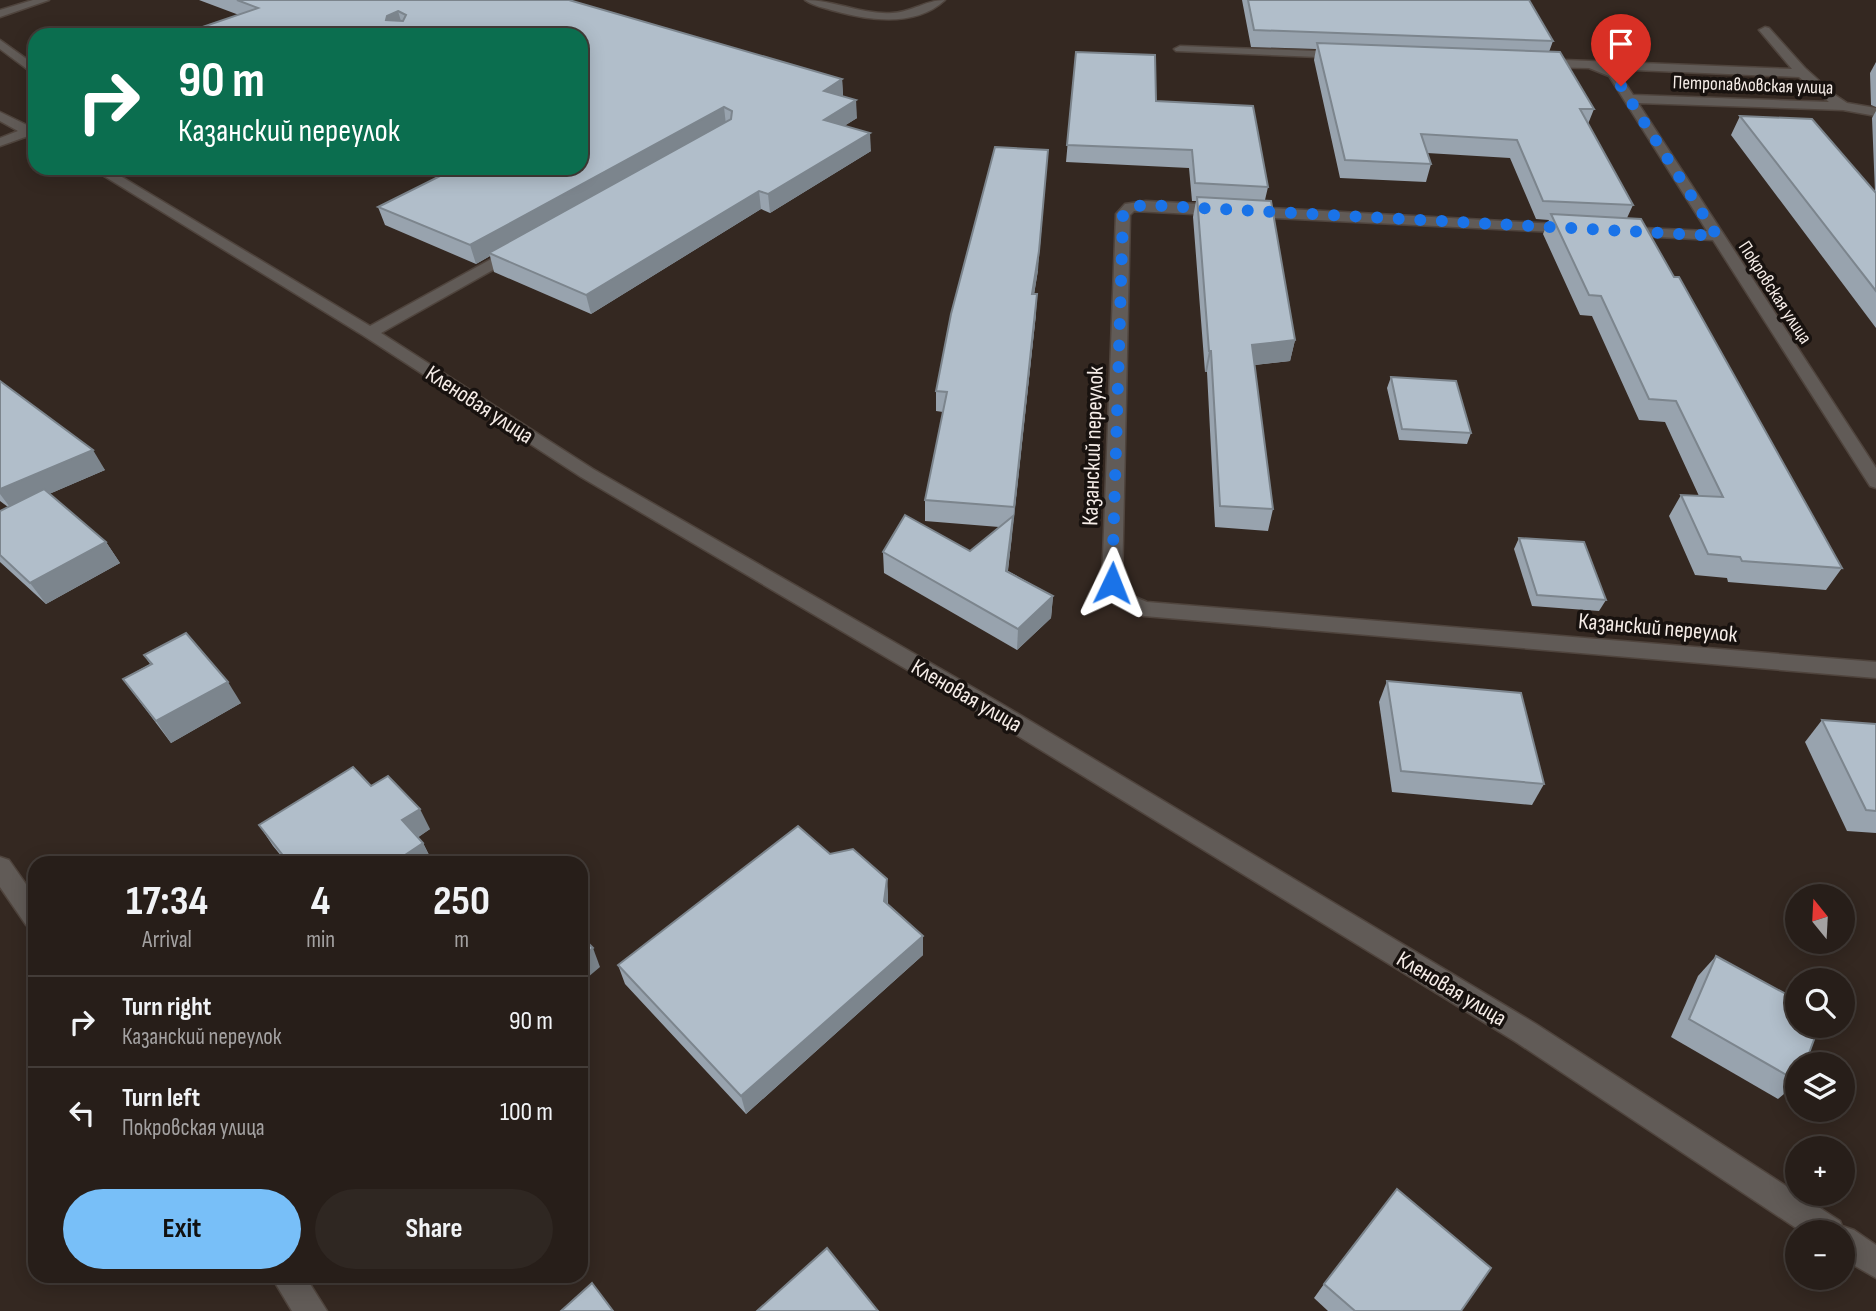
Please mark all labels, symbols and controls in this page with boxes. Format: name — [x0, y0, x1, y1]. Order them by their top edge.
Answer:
pin — [1591, 14, 1651, 86]
icon: arrive — [1602, 25, 1640, 63]
text: 90 m — [178, 52, 265, 111]
icon: right — [63, 56, 154, 147]
street label: Петропавловская улица — [1672, 71, 1834, 100]
text: Казанский переулок — [178, 112, 400, 151]
street label: Покровская улица — [1733, 237, 1816, 349]
street label: Кленовая улица — [420, 360, 539, 450]
street label: Казанский переулок — [1076, 366, 1110, 526]
position arrow — [1075, 546, 1149, 620]
street label: Казанский переулок — [1577, 607, 1739, 649]
street label: Кленовая улица — [906, 653, 1027, 739]
text: 17:34 — [126, 876, 208, 927]
text: 4 — [311, 876, 330, 927]
text: 250 — [433, 876, 490, 927]
north arrow — [1785, 884, 1855, 954]
map controls — [1785, 884, 1855, 1290]
text: Arrival — [142, 926, 192, 954]
text: min — [306, 926, 335, 954]
text: m — [454, 926, 469, 954]
street label: Кленовая улица — [1392, 945, 1511, 1033]
button: search — [1785, 968, 1855, 1038]
text: Turn right — [122, 992, 211, 1023]
icon: right — [63, 1003, 101, 1041]
text: 90 m — [509, 1006, 553, 1037]
text: Казанский переулок — [122, 1023, 282, 1051]
button: layers — [1785, 1052, 1855, 1122]
text: Turn left — [122, 1083, 200, 1114]
icon: left — [63, 1094, 101, 1132]
text: 100 m — [500, 1097, 553, 1128]
text: Покровская улица — [122, 1114, 265, 1142]
button: + — [1785, 1136, 1855, 1206]
button: Exit — [63, 1189, 301, 1269]
button: Share — [315, 1189, 553, 1269]
button: − — [1785, 1220, 1855, 1290]

